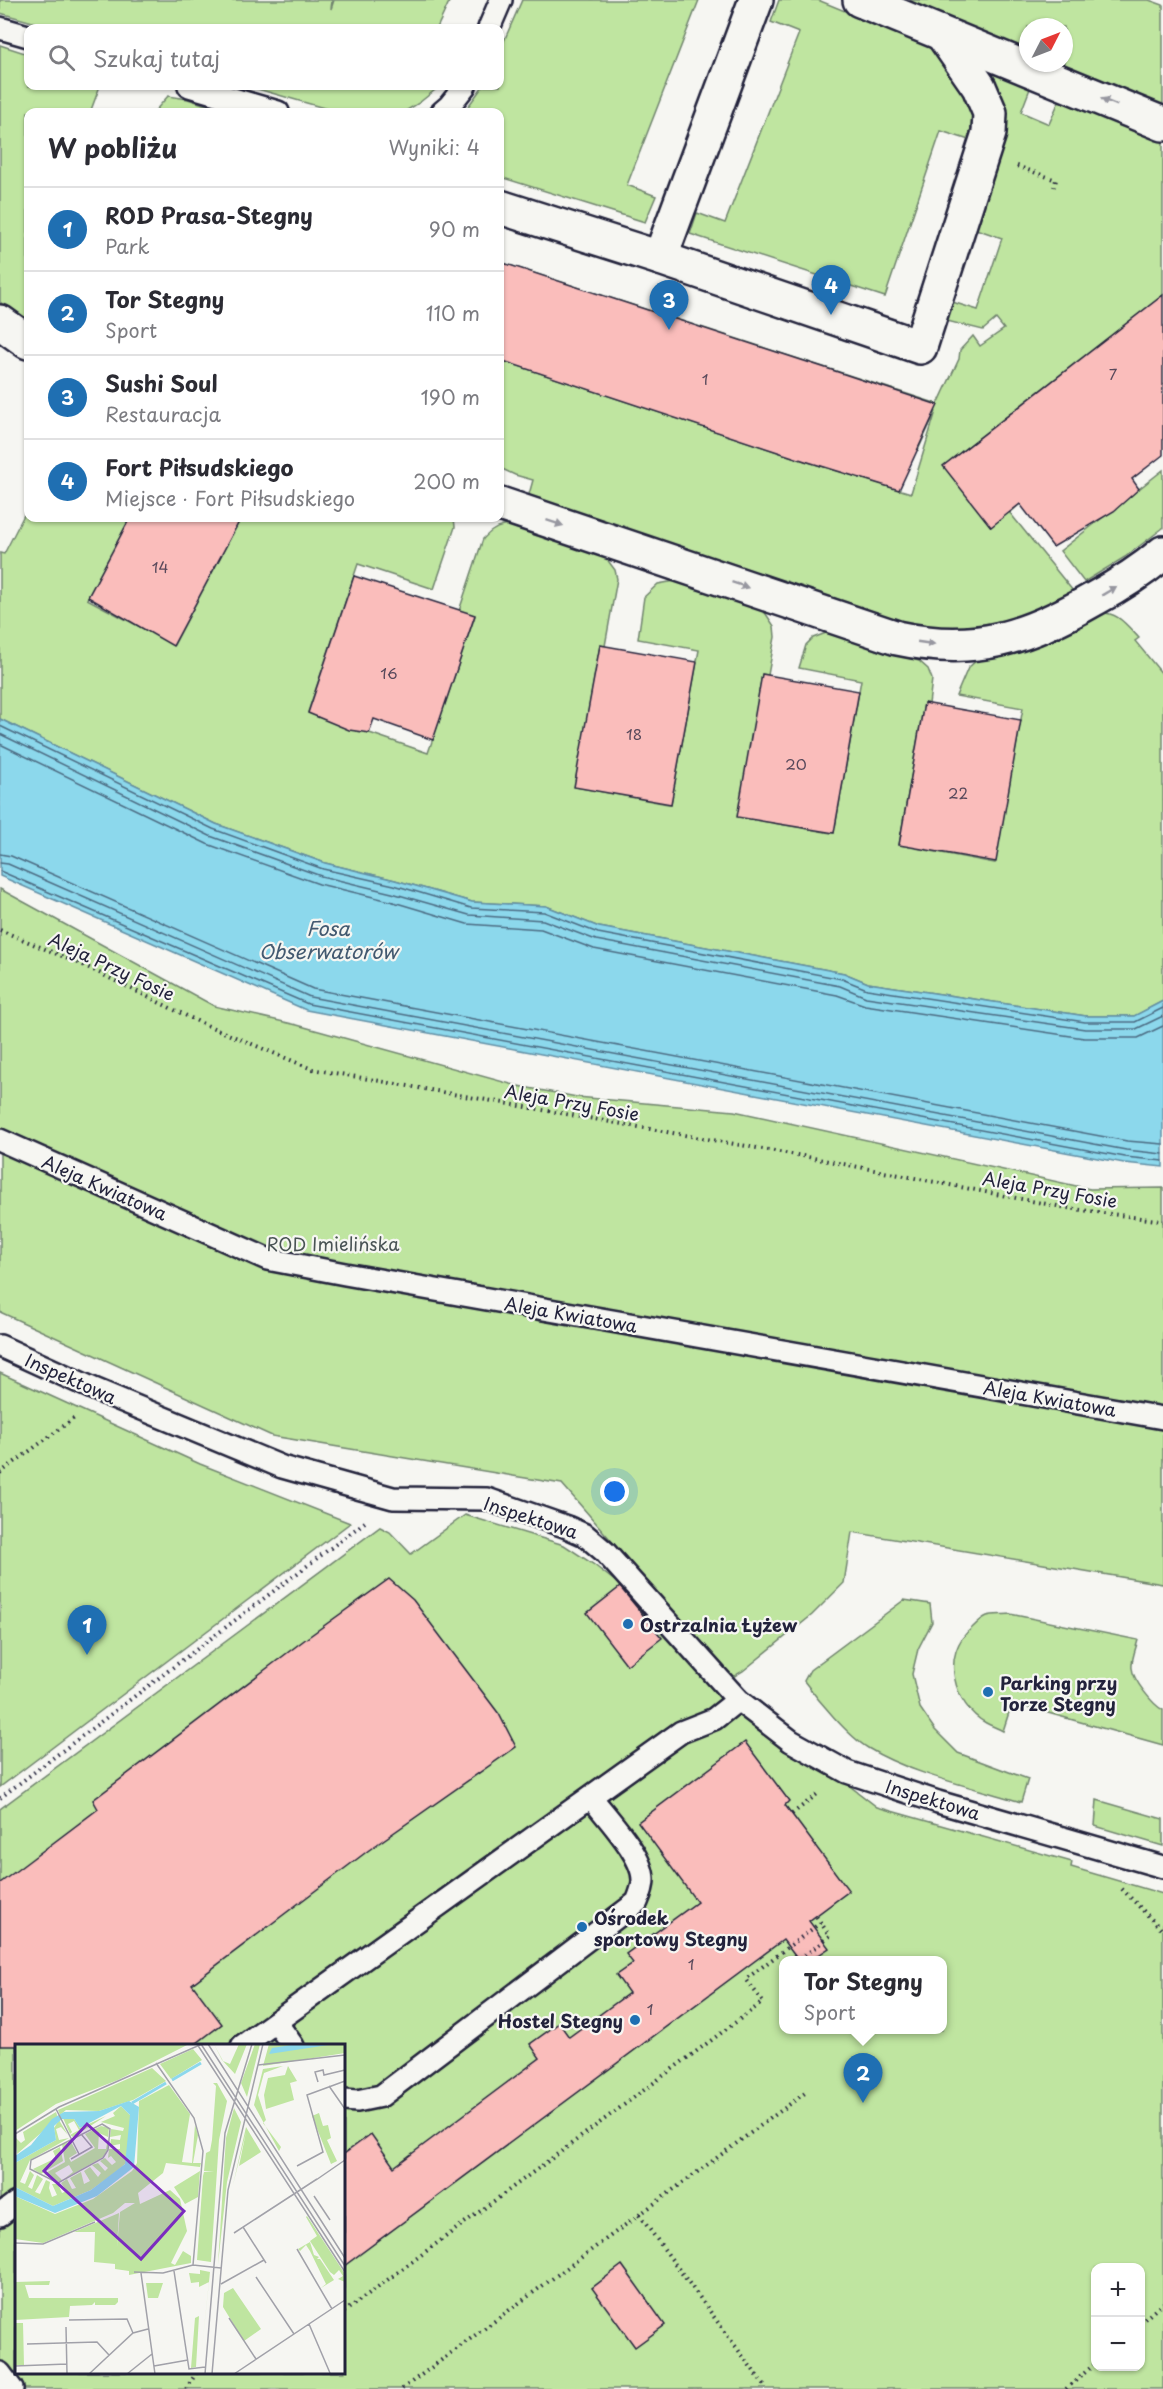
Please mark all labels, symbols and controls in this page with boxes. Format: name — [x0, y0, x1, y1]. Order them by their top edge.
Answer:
north arrow — [1019, 18, 1073, 72]
search box — [24, 24, 504, 90]
icon: search — [45, 41, 78, 74]
text: Szukaj tutaj — [93, 41, 220, 74]
one-way arrow — [1100, 97, 1118, 106]
text: W pobliżu — [48, 128, 177, 167]
text: Wyniki: 4 — [388, 132, 480, 162]
text: ROD Prasa-Stegny — [105, 198, 313, 231]
text: 1 — [63, 214, 72, 244]
text: 90 m — [429, 214, 480, 244]
text: Park — [105, 231, 150, 261]
pin: 4 — [812, 266, 850, 315]
pin: 3 — [650, 280, 688, 330]
text: Tor Stegny — [105, 282, 224, 315]
text: 2 — [60, 298, 75, 328]
text: 110 m — [426, 298, 480, 328]
text: Sport — [105, 315, 157, 345]
house number: 7 — [1109, 362, 1118, 385]
text: Sushi Soul — [105, 366, 218, 399]
house number: 1 — [702, 367, 708, 390]
text: 3 — [61, 382, 74, 412]
text: 190 m — [421, 382, 480, 412]
text: Restauracja — [105, 399, 221, 429]
text: Fort Piłsudskiego — [105, 450, 294, 483]
text: 4 — [61, 466, 74, 496]
text: 200 m — [413, 466, 480, 496]
text: Miejsce · Fort Piłsudskiego — [105, 483, 355, 513]
one-way arrow — [546, 518, 564, 528]
house number: 14 — [152, 555, 168, 578]
one-way arrow — [731, 580, 749, 590]
one-way arrow — [1101, 585, 1117, 596]
one-way arrow — [916, 639, 935, 648]
house number: 16 — [380, 661, 398, 684]
house number: 18 — [626, 722, 642, 745]
house number: 20 — [785, 752, 807, 775]
house number: 22 — [948, 781, 968, 804]
water label: Fosa Obserwatorów — [259, 913, 400, 966]
street label: Aleja Przy Fosie — [45, 925, 179, 1007]
street label: Aleja Przy Fosie — [503, 1077, 641, 1127]
street label: Aleja Kwiatowa — [38, 1147, 173, 1227]
street label: Aleja Przy Fosie — [981, 1164, 1119, 1214]
park label: ROD Imielińska — [267, 1230, 400, 1257]
street label: Aleja Kwiatowa — [502, 1289, 640, 1339]
street label: Inspektowa — [21, 1346, 122, 1411]
street label: Aleja Kwiatowa — [981, 1373, 1119, 1423]
your location — [600, 1477, 629, 1506]
street label: Inspektowa — [480, 1489, 582, 1545]
pin: 1 — [68, 1606, 106, 1655]
place label: Ostrzalnia Łyżew — [640, 1611, 798, 1638]
marker: Ostrzalnia Łyżew — [621, 1617, 635, 1631]
place label: Parking przy Torze Stegny — [1000, 1669, 1117, 1717]
marker: Parking przy Torze Stegny — [981, 1685, 995, 1699]
street label: Inspektowa — [882, 1772, 984, 1826]
place label: Ośrodek sportowy Stegny — [594, 1904, 748, 1952]
marker: Ośrodek sportowy Stegny — [575, 1920, 589, 1934]
house number: 1 — [688, 1952, 694, 1975]
popup — [779, 1956, 947, 2034]
text: Tor Stegny — [803, 1964, 923, 1997]
house number: 1 — [647, 1997, 653, 2020]
text: Sport — [803, 1997, 856, 2027]
place label: Hostel Stegny — [498, 2007, 623, 2034]
marker: Hostel Stegny — [628, 2013, 642, 2027]
inset map — [15, 2044, 345, 2374]
pin: 2 — [844, 2054, 882, 2103]
map controls — [1091, 2263, 1145, 2371]
button: + — [1091, 2263, 1145, 2317]
button: − — [1091, 2317, 1145, 2371]

